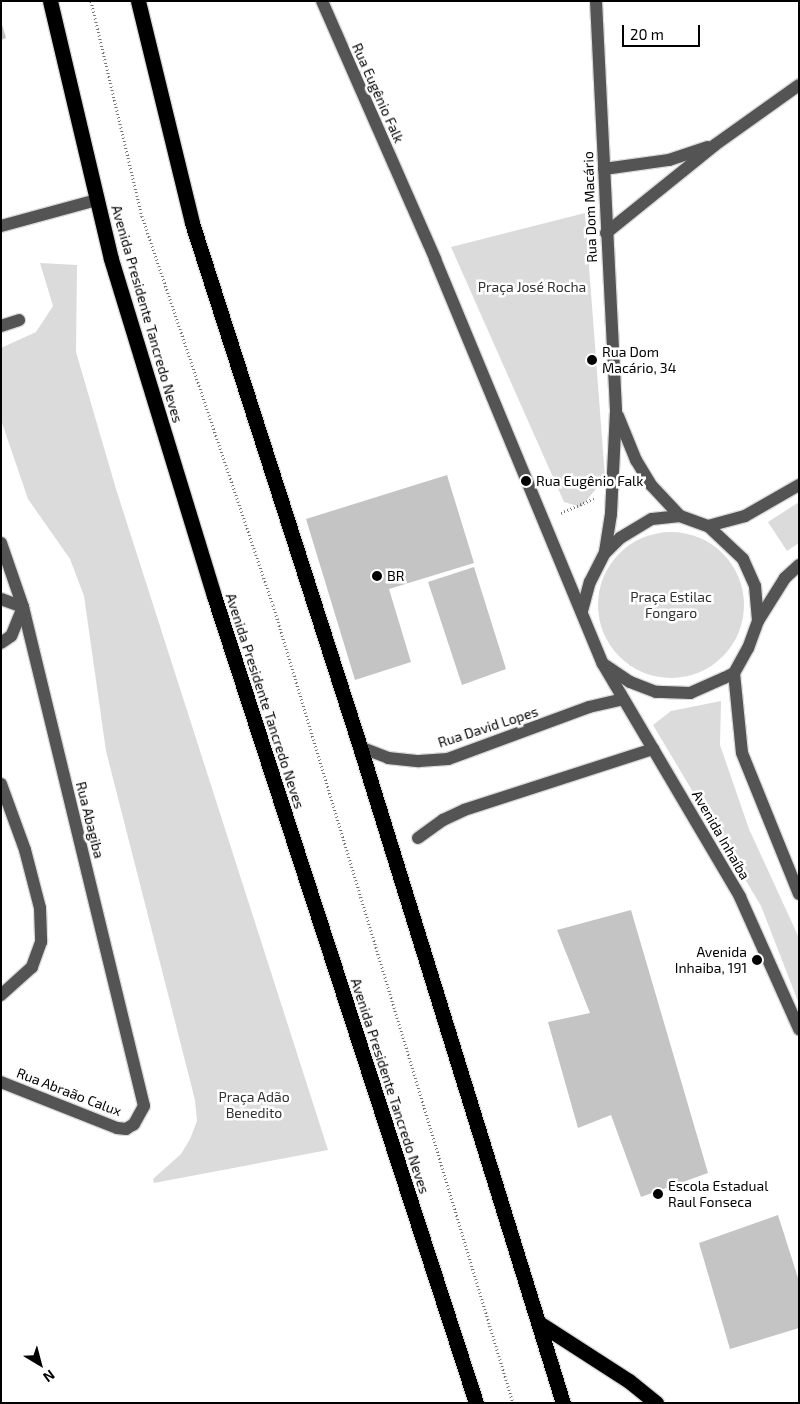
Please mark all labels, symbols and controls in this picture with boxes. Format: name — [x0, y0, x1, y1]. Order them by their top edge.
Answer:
scale bar — [625, 15, 702, 47]
text: 20 m — [630, 25, 664, 43]
street label: Rua Eugênio Falk — [348, 41, 408, 145]
street label: Rua Dom Macário — [580, 151, 600, 263]
street label: Avenida Presidente Tancredo Neves — [108, 203, 186, 425]
park label: Praça José Rocha — [478, 279, 586, 295]
place label: Rua Dom Macário, 34 — [602, 344, 676, 377]
marker: Rua Dom Macário, 34 — [586, 354, 598, 366]
place label: Rua Eugênio Falk — [536, 473, 643, 489]
marker: Rua Eugênio Falk — [520, 475, 532, 487]
place label: BR — [387, 568, 404, 584]
marker: BR — [371, 570, 383, 582]
park label: Praça Estilac Fongaro — [630, 589, 712, 622]
street label: Avenida Presidente Tancredo Neves — [222, 591, 308, 811]
street label: Rua David Lopes — [436, 703, 540, 751]
street label: Rua Abagiba — [72, 780, 108, 860]
street label: Avenida Inhaíba — [689, 787, 753, 883]
place label: Avenida Inhaiba, 191 — [675, 944, 747, 976]
marker: Avenida Inhaiba, 191 — [751, 954, 763, 966]
street label: Avenida Presidente Tancredo Neves — [347, 976, 433, 1196]
street label: Rua Abraão Calux — [14, 1064, 124, 1120]
park label: Praça Adão Benedito — [218, 1089, 290, 1122]
place label: Escola Estadual Raul Fonseca — [668, 1178, 768, 1210]
marker: Escola Estadual Raul Fonseca — [652, 1188, 664, 1200]
north arrow — [15, 1339, 65, 1389]
text: N — [40, 1367, 58, 1386]

